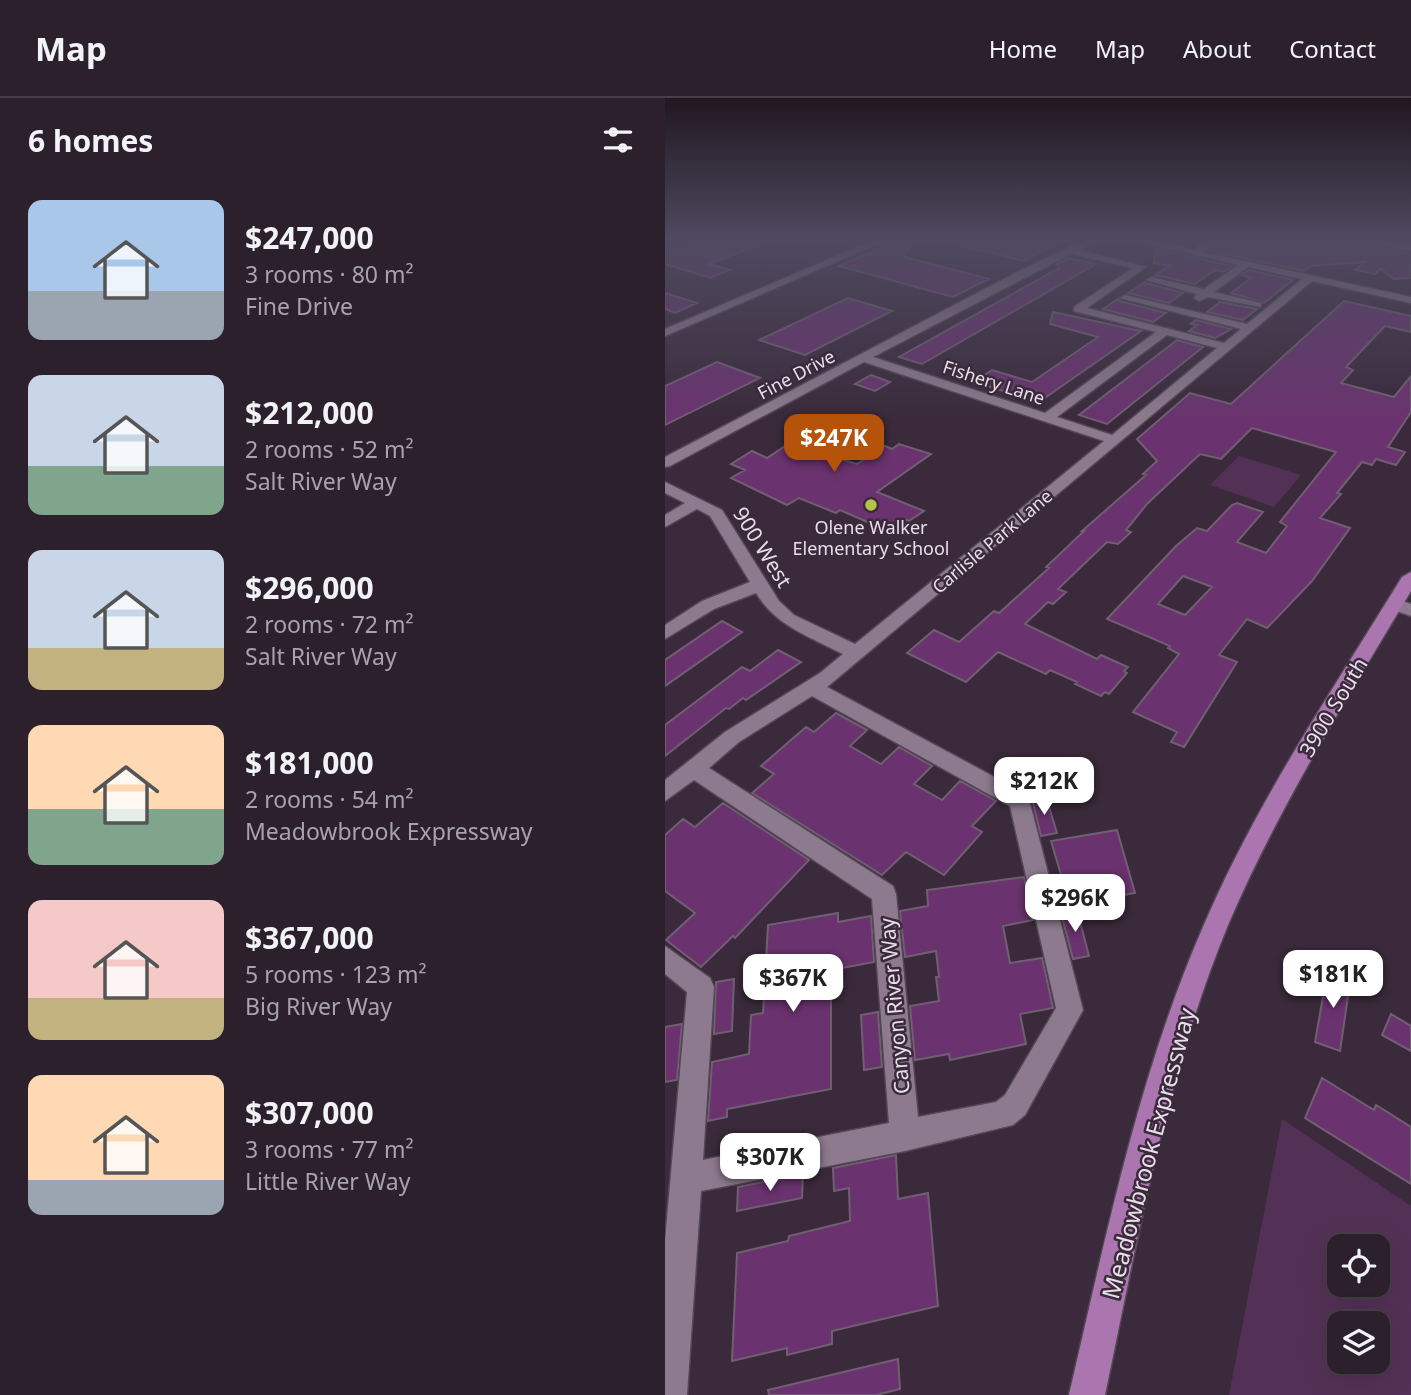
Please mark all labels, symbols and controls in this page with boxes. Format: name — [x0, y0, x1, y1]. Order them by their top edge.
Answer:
text: Map — [35, 26, 107, 71]
text: Home — [989, 32, 1057, 65]
text: Map — [1095, 32, 1145, 65]
text: About — [1183, 32, 1251, 65]
text: Contact — [1289, 32, 1376, 65]
text: 6 homes — [28, 120, 153, 161]
icon: filters — [599, 121, 637, 159]
text: $247,000 — [245, 217, 374, 258]
icon: home — [84, 228, 168, 312]
text: 3 rooms · 80 m² — [245, 258, 414, 290]
text: Fine Drive — [245, 290, 353, 322]
street label: Fine Drive — [753, 344, 839, 404]
street label: Fishery Lane — [940, 354, 1048, 410]
text: $212,000 — [245, 392, 374, 433]
icon: home — [84, 403, 168, 487]
pin: $247K — [785, 414, 883, 474]
text: $247K — [800, 421, 868, 453]
text: 2 rooms · 52 m² — [245, 433, 414, 465]
text: Salt River Way — [245, 465, 397, 497]
street label: Carlisle Park Lane — [927, 484, 1057, 598]
marker: Olene Walker Elementary School — [863, 497, 879, 513]
street label: 900 West — [727, 501, 799, 593]
place label: Olene Walker Elementary School — [793, 515, 949, 560]
text: $296,000 — [245, 567, 374, 608]
icon: home — [84, 578, 168, 662]
text: 2 rooms · 72 m² — [245, 608, 414, 640]
text: Salt River Way — [245, 640, 397, 672]
street label: 3900 South — [1292, 652, 1374, 762]
text: $181,000 — [245, 742, 374, 783]
icon: home — [84, 753, 168, 837]
pin: $212K — [995, 758, 1093, 817]
text: $212K — [1010, 764, 1078, 796]
text: 2 rooms · 54 m² — [245, 783, 414, 815]
text: Meadowbrook Expressway — [245, 815, 533, 847]
pin: $296K — [1026, 874, 1124, 934]
text: $296K — [1041, 881, 1109, 913]
text: $367,000 — [245, 917, 374, 958]
street label: Canyon River Way — [872, 917, 916, 1095]
icon: home — [84, 928, 168, 1012]
pin: $181K — [1284, 950, 1382, 1010]
pin: $367K — [744, 954, 842, 1014]
text: $181K — [1299, 957, 1367, 989]
text: 5 rooms · 123 m² — [245, 958, 427, 990]
text: $367K — [759, 961, 827, 993]
text: Big River Way — [245, 990, 392, 1022]
street label: Meadowbrook Expressway — [1093, 1003, 1203, 1302]
text: $307,000 — [245, 1092, 374, 1133]
icon: home — [84, 1103, 168, 1187]
text: 3 rooms · 77 m² — [245, 1133, 414, 1165]
pin: $307K — [721, 1134, 819, 1193]
text: $307K — [736, 1140, 804, 1172]
text: Little River Way — [245, 1165, 410, 1197]
map controls — [1327, 1234, 1390, 1374]
button: locate — [1327, 1234, 1390, 1297]
button: layers — [1327, 1311, 1390, 1374]

